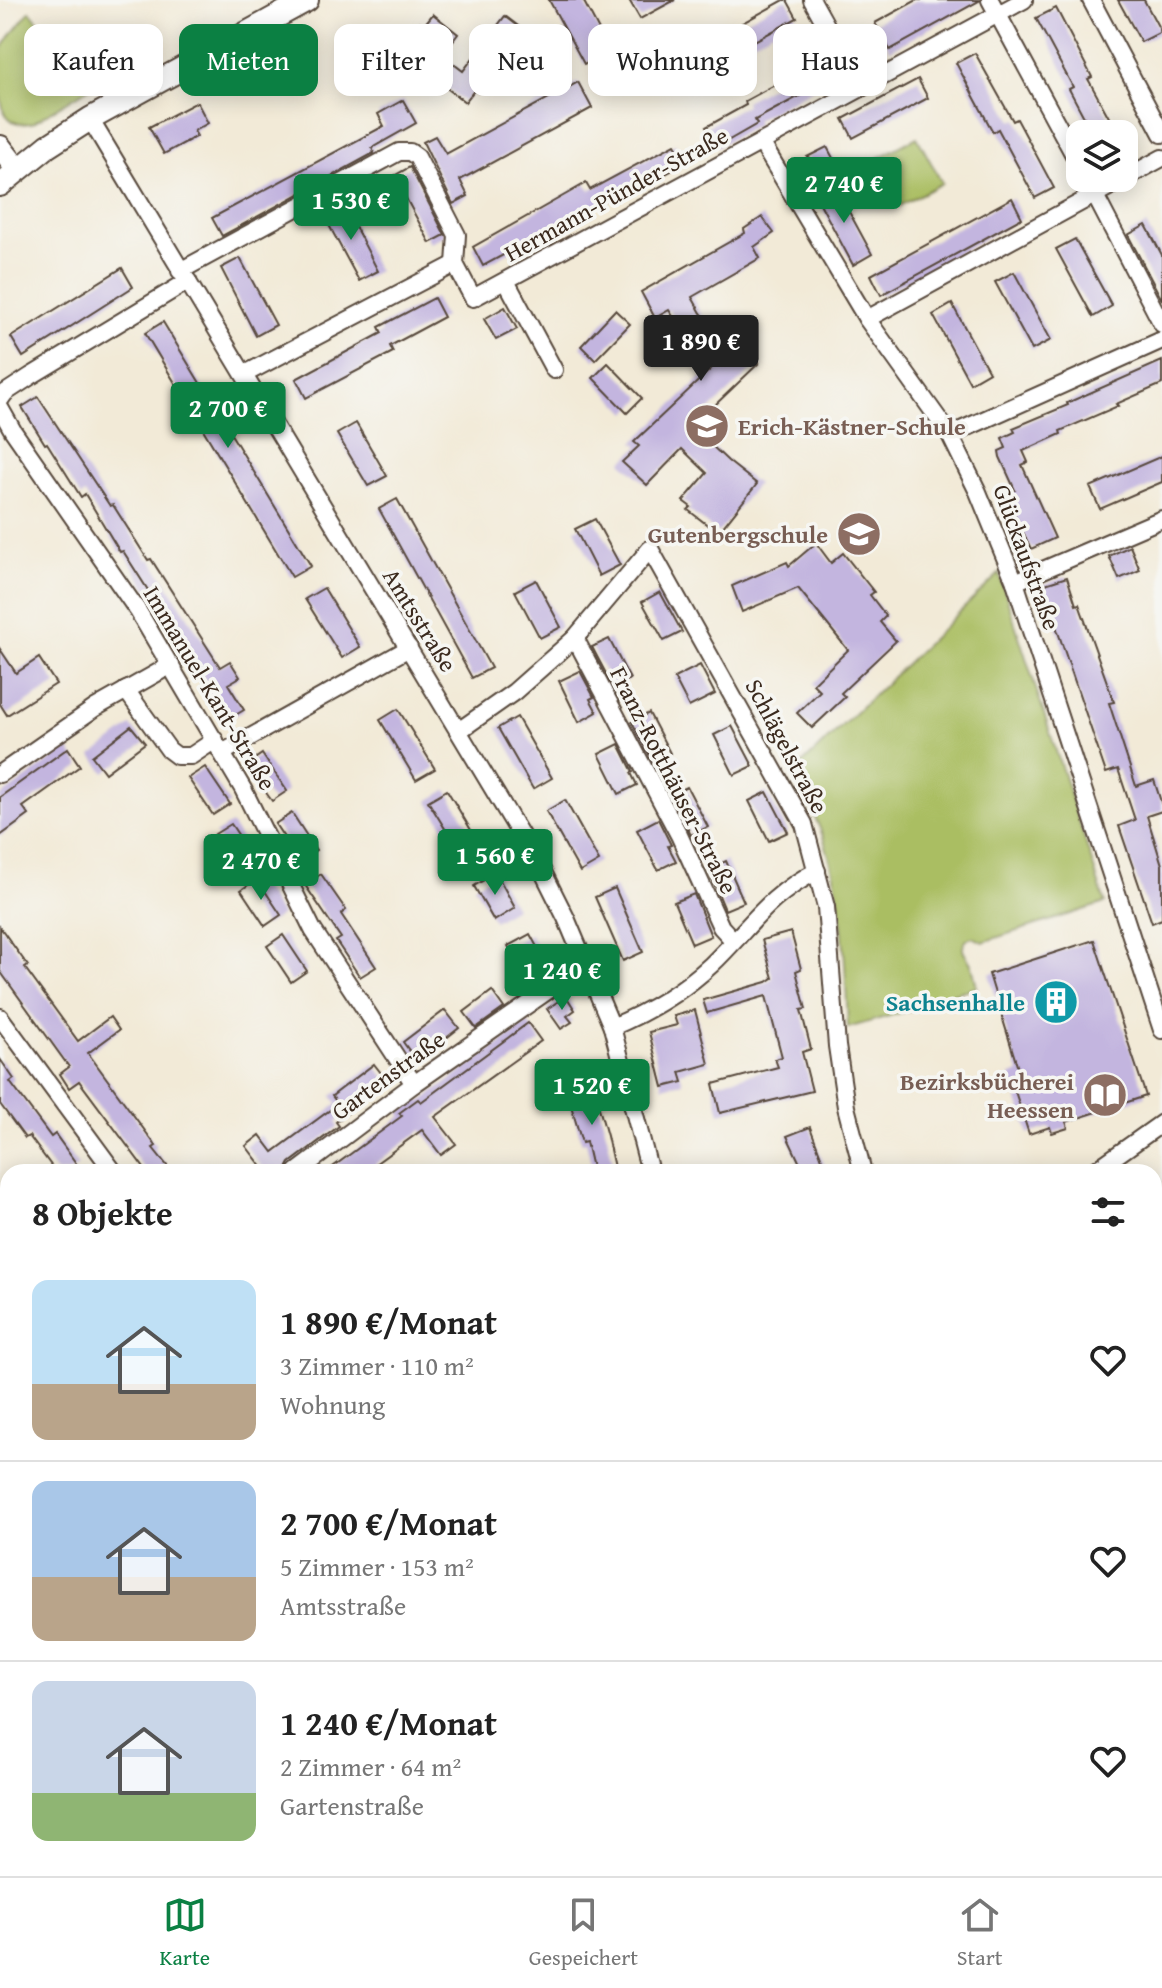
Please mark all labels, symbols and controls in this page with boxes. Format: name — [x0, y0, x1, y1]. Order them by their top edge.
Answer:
chip: Kaufen — [24, 24, 163, 96]
chip: Mieten — [179, 24, 318, 96]
chip: Filter — [334, 24, 453, 96]
chip: Neu — [469, 24, 572, 96]
chip: Wohnung — [588, 24, 757, 96]
chip: Haus — [773, 24, 887, 96]
street label: Hermann-Pünder-Straße — [498, 118, 734, 270]
map controls — [1066, 120, 1138, 192]
button: layers — [1066, 120, 1138, 192]
pin: 2 740 € — [770, 157, 918, 225]
text: 2 740 € — [805, 163, 883, 202]
pin: 1 530 € — [277, 174, 425, 242]
text: 1 530 € — [312, 180, 390, 219]
pin: 1 890 € — [627, 315, 775, 383]
text: 1 890 € — [662, 321, 740, 360]
pin: 2 700 € — [154, 382, 302, 450]
text: 2 700 € — [189, 388, 267, 427]
school or university icon: Erich-Kästner-Schule — [683, 402, 731, 450]
place label: Erich-Kästner-Schule — [738, 409, 966, 444]
street label: Glückaufstraße — [984, 479, 1070, 635]
school or university icon: Gutenbergschule — [835, 510, 883, 558]
place label: Gutenbergschule — [648, 517, 828, 552]
street label: Amtsstraße — [374, 561, 466, 679]
street label: Immanuel-Kant-Straße — [135, 579, 285, 797]
street label: Franz-Rotthäuser-Straße — [601, 660, 747, 900]
street label: Schlägelstraße — [737, 673, 837, 819]
pin: 1 560 € — [421, 829, 569, 897]
pin: 2 470 € — [187, 834, 335, 902]
text: 1 560 € — [456, 835, 534, 874]
text: 2 470 € — [222, 840, 300, 879]
pin: 1 240 € — [488, 944, 636, 1012]
text: 1 240 € — [523, 950, 601, 989]
building icon: Sachsenhalle — [1032, 978, 1080, 1026]
place label: Sachsenhalle — [886, 985, 1025, 1020]
street label: Gartenstraße — [324, 1022, 452, 1128]
pin: 1 520 € — [518, 1059, 666, 1127]
place label: Bezirksbücherei Heessen — [900, 1064, 1074, 1127]
text: 1 520 € — [553, 1065, 631, 1104]
library icon: Bezirksbücherei Heessen — [1081, 1071, 1129, 1119]
text: 8 Objekte — [32, 1188, 173, 1237]
icon: filters — [1086, 1190, 1130, 1234]
text: 1 890 €/Monat — [280, 1297, 497, 1346]
icon: home — [96, 1312, 192, 1408]
icon: heart — [1086, 1338, 1130, 1382]
text: 3 Zimmer · 110 m² — [280, 1346, 474, 1385]
text: Wohnung — [280, 1385, 385, 1424]
text: 2 700 €/Monat — [280, 1498, 497, 1547]
icon: home — [96, 1513, 192, 1609]
icon: heart — [1086, 1539, 1130, 1583]
text: 5 Zimmer · 153 m² — [280, 1547, 474, 1586]
text: Amtsstraße — [280, 1586, 406, 1625]
text: 1 240 €/Monat — [280, 1698, 497, 1747]
icon: home — [96, 1713, 192, 1809]
icon: heart — [1086, 1739, 1130, 1783]
text: 2 Zimmer · 64 m² — [280, 1747, 461, 1786]
text: Gartenstraße — [280, 1786, 424, 1825]
tab: Karte — [159, 1893, 210, 1973]
tab: Gespeichert — [529, 1893, 638, 1973]
tab: Start — [957, 1893, 1003, 1973]

